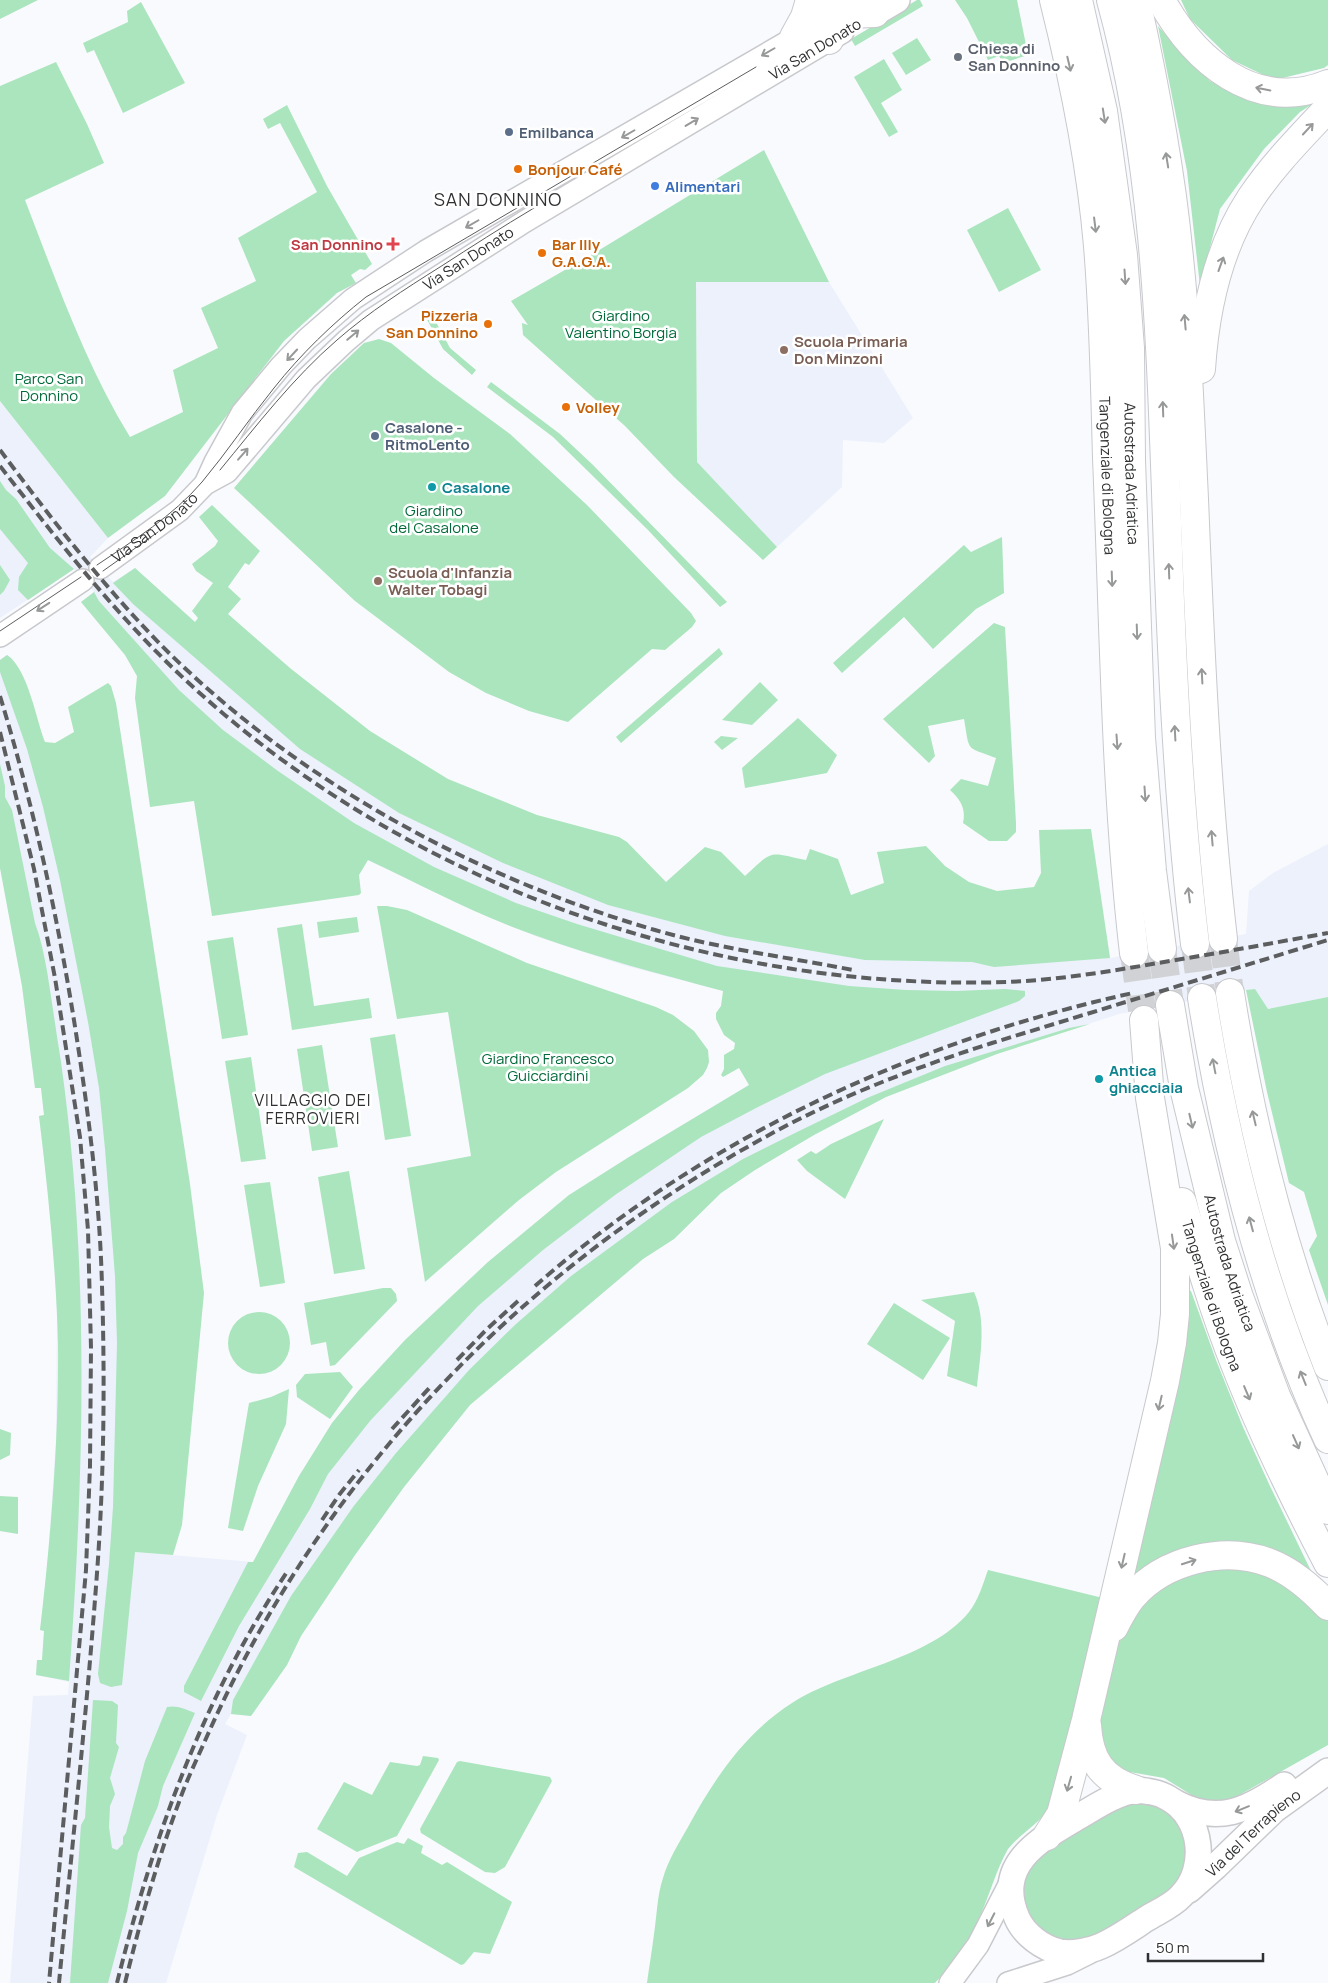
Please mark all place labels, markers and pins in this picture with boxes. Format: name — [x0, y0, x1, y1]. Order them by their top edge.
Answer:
place label: Chiesa di San Donnino — [968, 38, 1060, 76]
marker: Chiesa di San Donnino — [952, 51, 964, 63]
place label: Emilbanca — [519, 122, 594, 143]
marker: Emilbanca — [503, 126, 515, 138]
place label: Bonjour Café — [528, 159, 623, 180]
marker: Bonjour Café — [512, 163, 524, 175]
place label: Alimentari — [665, 176, 740, 197]
marker: Alimentari — [649, 180, 661, 192]
place label: San Donnino — [291, 234, 383, 255]
place label: Bar Illy G.A.G.A. — [552, 234, 611, 272]
marker: San Donnino — [387, 238, 399, 250]
marker: Bar Illy G.A.G.A. — [536, 247, 548, 259]
place label: Pizzeria San Donnino — [386, 305, 478, 343]
marker: Pizzeria San Donnino — [482, 318, 494, 330]
place label: Scuola Primaria Don Minzoni — [794, 331, 908, 369]
marker: Scuola Primaria Don Minzoni — [778, 344, 790, 356]
place label: Volley — [576, 397, 620, 418]
marker: Volley — [560, 401, 572, 413]
place label: Casalone - RitmoLento — [385, 417, 470, 455]
marker: Casalone - RitmoLento — [369, 430, 381, 442]
place label: Casalone — [442, 477, 510, 498]
marker: Casalone — [426, 481, 438, 493]
place label: Scuola d'Infanzia Walter Tobagi — [388, 562, 512, 600]
marker: Scuola d'Infanzia Walter Tobagi — [372, 575, 384, 587]
place label: Antica ghiacciaia — [1109, 1060, 1183, 1098]
marker: Antica ghiacciaia — [1093, 1073, 1105, 1085]

